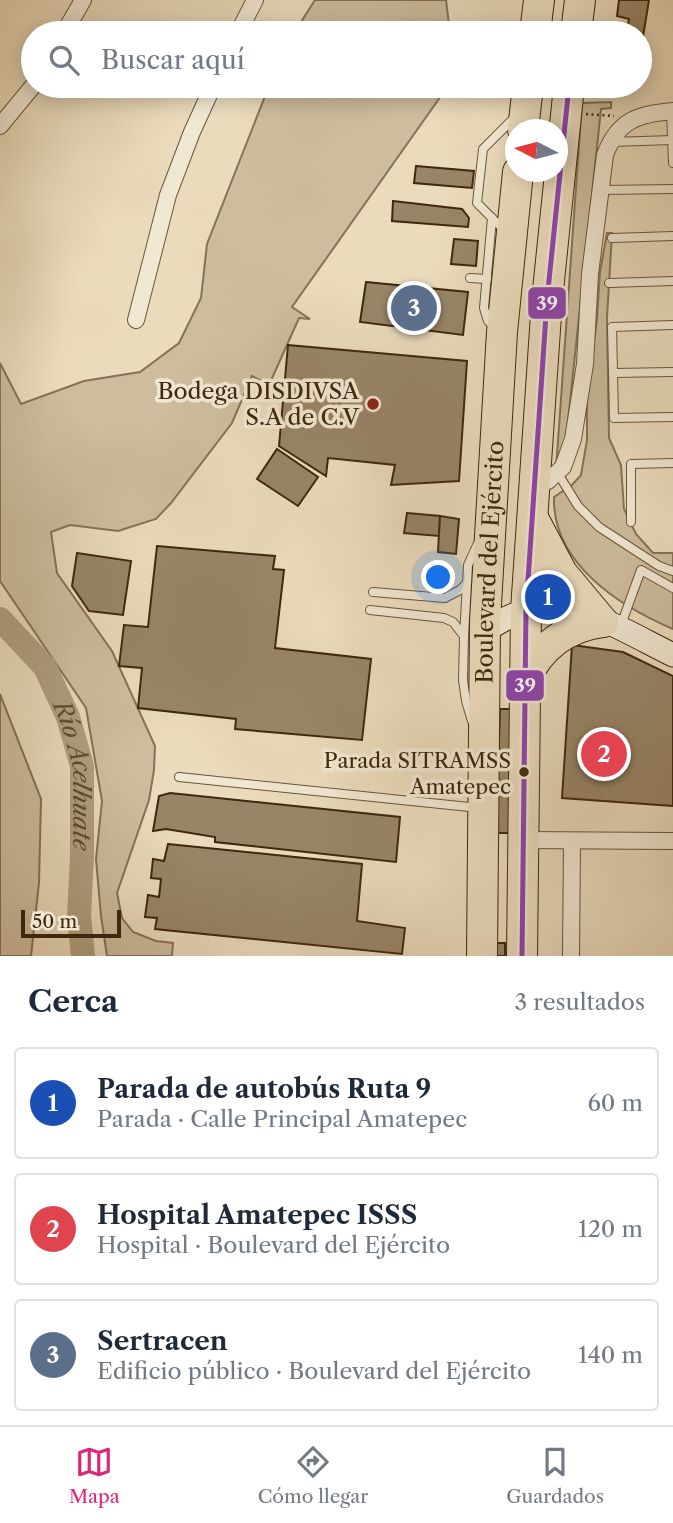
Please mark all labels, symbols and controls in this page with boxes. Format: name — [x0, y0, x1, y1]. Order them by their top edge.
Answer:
search box — [21, 21, 652, 98]
icon: search — [45, 41, 83, 79]
text: Buscar aquí — [101, 44, 245, 76]
north arrow — [505, 119, 568, 182]
pin: 3 — [391, 282, 437, 334]
line badge: 39 — [527, 286, 567, 320]
text: 39 — [536, 292, 558, 315]
place label: Bodega DISDIVSA S.A de C.V — [157, 377, 360, 431]
marker: Bodega DISDIVSA S.A de C.V — [365, 396, 381, 412]
street label: Boulevard del Ejército — [470, 440, 510, 684]
your location — [421, 560, 455, 594]
pin: 1 — [525, 571, 571, 623]
line badge: 39 — [505, 669, 545, 702]
text: 39 — [514, 674, 536, 697]
water label: Río Acelhuate — [47, 694, 98, 852]
pin: 2 — [581, 728, 627, 780]
place label: Parada SITRAMSS Amatepec — [324, 748, 511, 799]
marker: Parada SITRAMSS Amatepec — [517, 765, 531, 779]
scale bar — [21, 907, 121, 939]
text: 50 m — [32, 910, 77, 933]
text: Cerca — [28, 983, 118, 1020]
text: 3 resultados — [515, 988, 645, 1016]
text: Parada de autobús Ruta 9 — [97, 1073, 431, 1105]
text: 1 — [48, 1089, 58, 1117]
text: 60 m — [587, 1089, 643, 1117]
text: Parada · Calle Principal Amatepec — [97, 1105, 467, 1133]
text: Hospital Amatepec ISSS — [97, 1199, 417, 1231]
text: 2 — [46, 1215, 60, 1243]
text: 120 m — [578, 1215, 643, 1243]
text: Hospital · Boulevard del Ejército — [97, 1231, 450, 1259]
text: Sertracen — [97, 1325, 228, 1357]
text: 3 — [47, 1341, 60, 1369]
text: 140 m — [578, 1341, 643, 1369]
text: Edificio público · Boulevard del Ejército — [97, 1357, 531, 1385]
tab: Mapa — [69, 1443, 120, 1508]
tab: Cómo llegar — [258, 1443, 368, 1508]
tab: Guardados — [506, 1443, 604, 1508]

